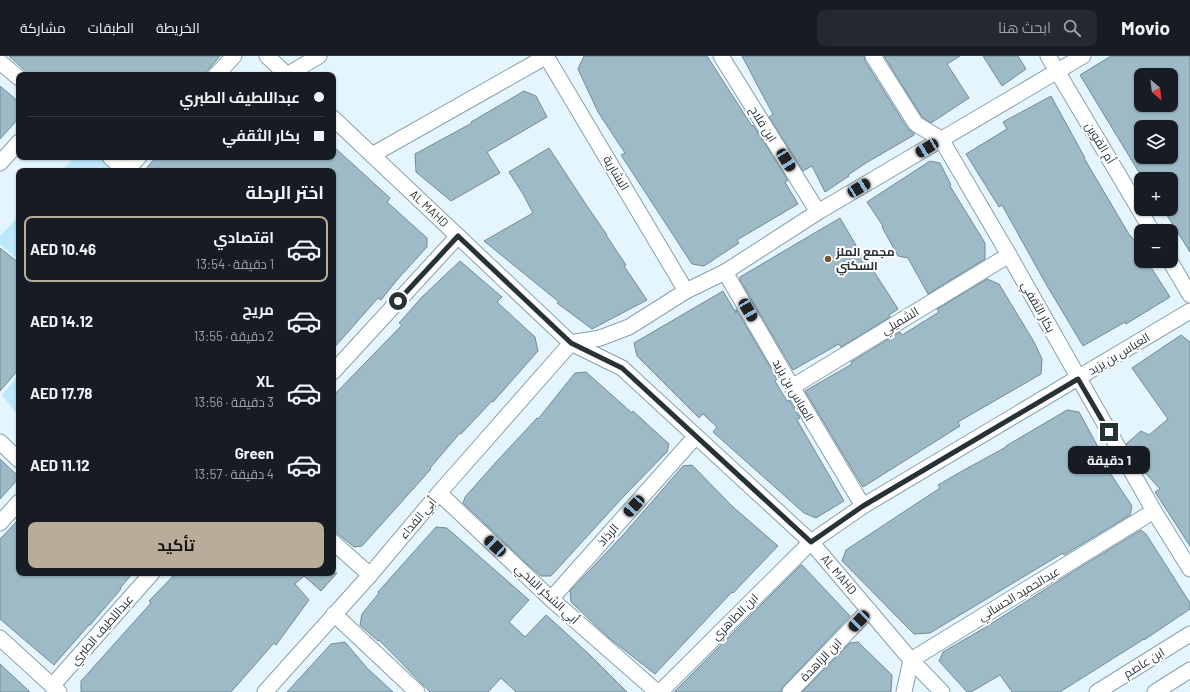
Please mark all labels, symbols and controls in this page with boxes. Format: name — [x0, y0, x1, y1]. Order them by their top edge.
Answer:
search box — [817, 10, 1097, 46]
text: Movio — [1121, 16, 1170, 39]
icon: search — [1061, 17, 1083, 39]
text: ابحث هنا — [998, 18, 1051, 36]
text: مشاركة — [20, 19, 66, 36]
text: الطبقات — [88, 19, 134, 36]
text: الخريطة — [156, 19, 200, 36]
north arrow — [1134, 68, 1178, 112]
map controls — [1134, 68, 1178, 268]
text: عبداللطيف الطبري — [179, 88, 300, 106]
street label: ابن فلاح — [746, 103, 780, 145]
street label: أم القوين — [1081, 119, 1119, 167]
button: layers — [1134, 120, 1178, 164]
text: بكار الثقفي — [222, 126, 300, 144]
car — [914, 137, 940, 159]
car — [775, 147, 797, 173]
street label: البشارية — [600, 153, 633, 193]
button: + — [1134, 172, 1178, 216]
car — [846, 177, 872, 199]
text: اختر الرحلة — [246, 181, 324, 203]
street label: AL MAHD — [407, 186, 452, 229]
button: − — [1134, 224, 1178, 268]
text: اقتصادي — [214, 228, 274, 246]
icon: car — [286, 231, 322, 267]
text: AED 10.46 — [30, 240, 96, 258]
place label: مجمع الملز السكني — [835, 244, 895, 276]
marker: مجمع الملز السكني — [823, 254, 833, 264]
text: 1 دقيقة · 13:54 — [196, 256, 274, 272]
street label: بكار الثقفي — [1016, 279, 1059, 336]
route start — [389, 292, 407, 310]
car — [737, 297, 759, 323]
text: مريح — [242, 300, 274, 318]
icon: car — [286, 303, 322, 339]
street label: الشميلي — [878, 304, 923, 340]
text: AED 14.12 — [30, 312, 93, 330]
text: 2 دقيقة · 13:55 — [194, 328, 274, 344]
street label: العباس بن يزيد — [1085, 329, 1152, 378]
street label: العباس بن يزيد — [770, 356, 817, 424]
text: XL — [256, 372, 274, 390]
icon: car — [286, 375, 322, 411]
text: AED 17.78 — [30, 384, 92, 402]
text: 3 دقيقة · 13:56 — [194, 394, 274, 410]
route end — [1100, 423, 1118, 441]
text: Green — [235, 444, 274, 462]
callout: 1 دقيقة — [1068, 446, 1150, 474]
icon: car — [286, 447, 322, 483]
text: 1 دقيقة — [1087, 452, 1131, 468]
text: AED 11.12 — [30, 456, 90, 474]
text: 4 دقيقة · 13:57 — [194, 466, 274, 482]
car — [622, 493, 646, 519]
street label: أبي الفداء — [396, 494, 442, 544]
street label: الرذاذ — [594, 520, 622, 549]
button: تأكيد — [28, 522, 324, 568]
car — [482, 533, 508, 559]
street label: AL MAHD — [819, 551, 860, 597]
street label: أبي الشكر البلخي — [510, 560, 582, 629]
street label: عبدالحميد الحساني — [975, 563, 1064, 626]
street label: ابن الطاهري — [708, 590, 763, 645]
street label: عبداللطيف الطبري — [67, 591, 138, 670]
car — [846, 608, 872, 634]
street label: ابن الزاهدة — [797, 635, 845, 684]
street label: ابن عاصم — [1120, 644, 1168, 682]

